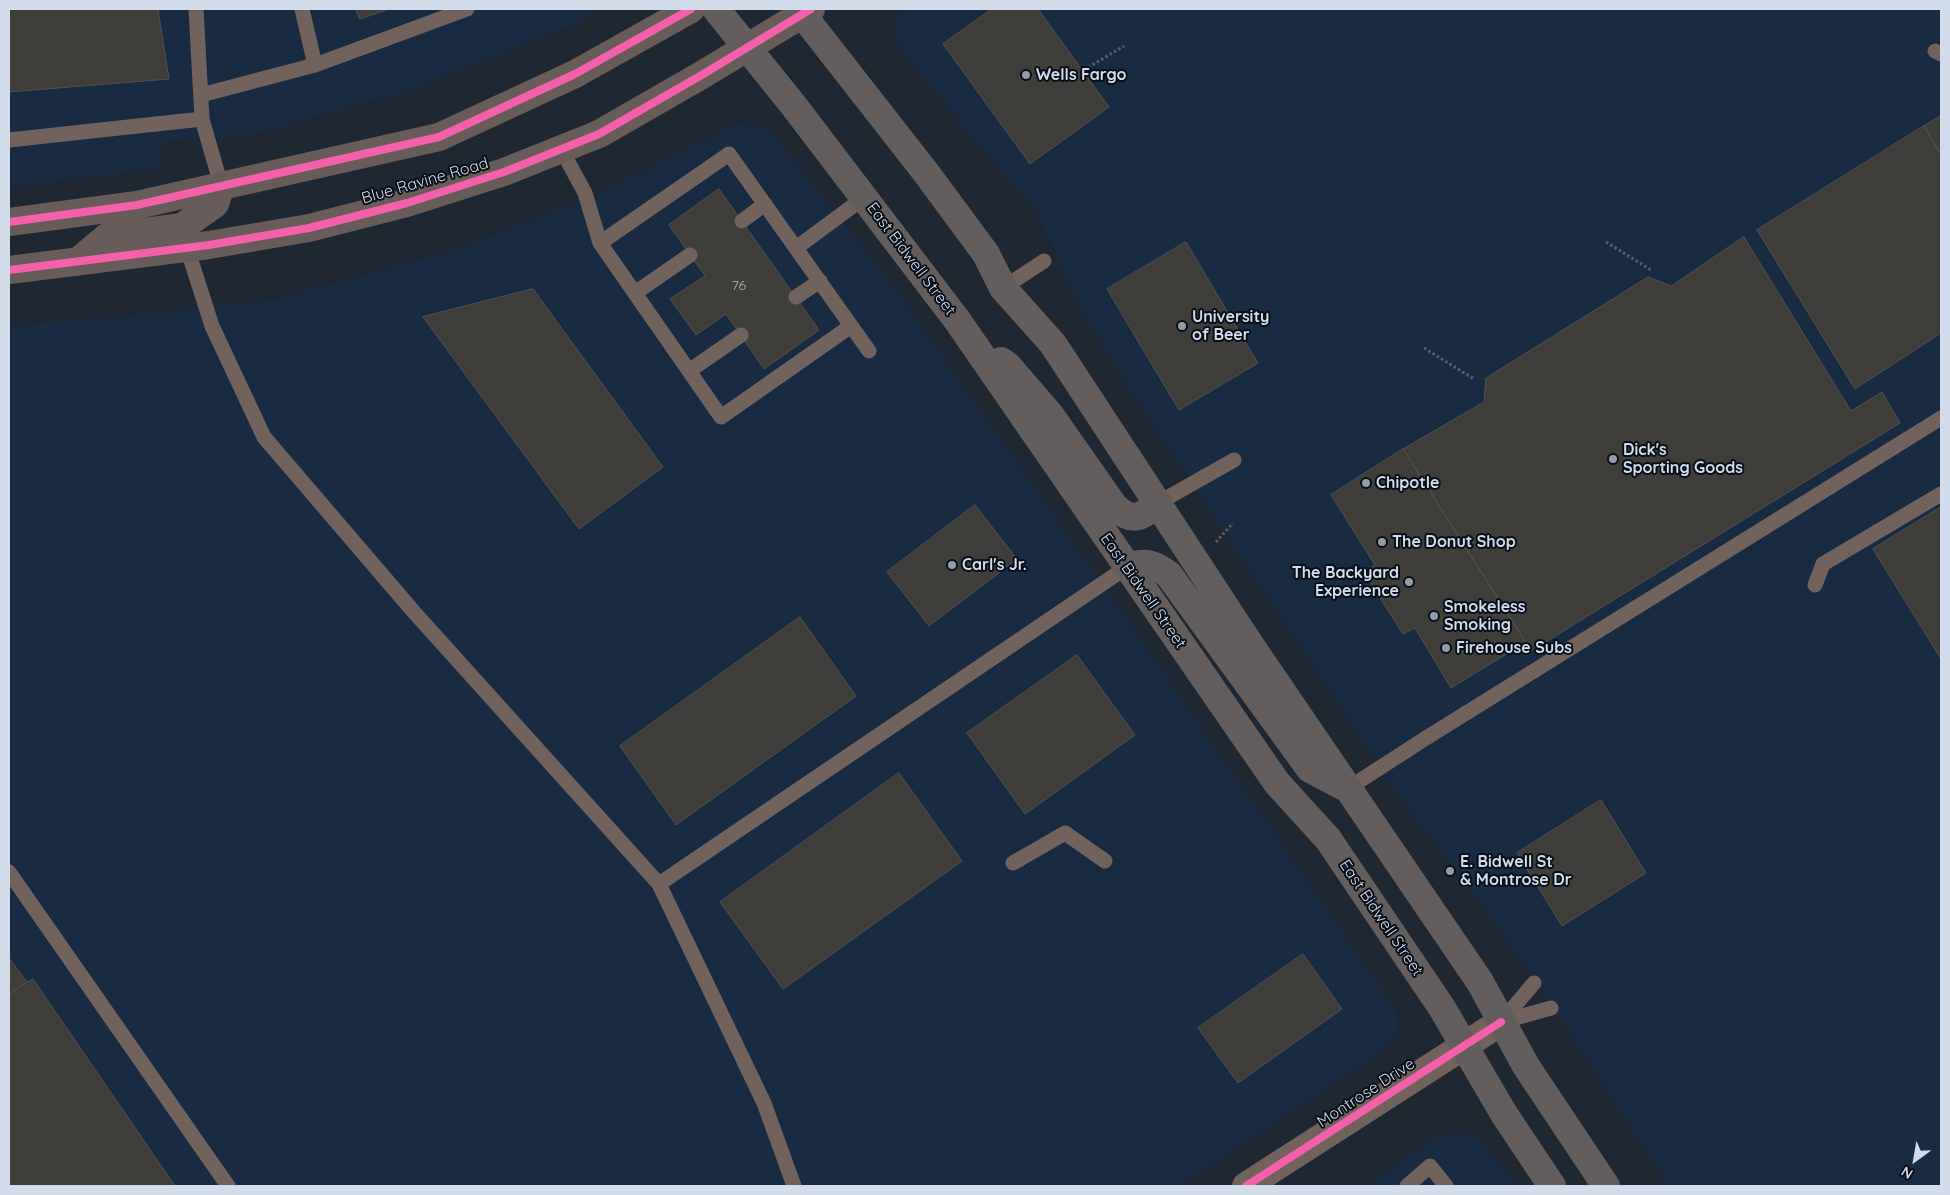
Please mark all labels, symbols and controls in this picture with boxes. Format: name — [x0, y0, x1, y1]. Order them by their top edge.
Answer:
place label: Wells Fargo — [1036, 65, 1126, 85]
marker: Wells Fargo — [1020, 69, 1032, 81]
street label: Blue Ravine Road — [359, 154, 491, 208]
street label: East Bidwell Street — [862, 199, 960, 319]
house number: 76 — [732, 278, 746, 294]
place label: University of Beer — [1192, 307, 1269, 345]
marker: University of Beer — [1176, 320, 1188, 332]
place label: Dick's Sporting Goods — [1623, 440, 1743, 478]
marker: Dick's Sporting Goods — [1607, 453, 1619, 465]
place label: Chipotle — [1376, 473, 1439, 493]
marker: Chipotle — [1360, 477, 1372, 489]
street label: East Bidwell Street — [1096, 530, 1190, 652]
place label: The Donut Shop — [1392, 532, 1516, 552]
marker: The Donut Shop — [1376, 536, 1388, 548]
place label: Carl's Jr. — [962, 555, 1027, 575]
marker: Carl's Jr. — [946, 559, 958, 571]
place label: The Backyard Experience — [1292, 563, 1399, 601]
marker: The Backyard Experience — [1403, 576, 1415, 588]
place label: Smokeless Smoking — [1444, 597, 1526, 635]
marker: Smokeless Smoking — [1428, 610, 1440, 622]
place label: Firehouse Subs — [1456, 638, 1572, 658]
marker: Firehouse Subs — [1440, 642, 1452, 654]
place label: E. Bidwell St & Montrose Dr — [1460, 852, 1572, 890]
street label: East Bidwell Street — [1335, 856, 1427, 980]
marker: E. Bidwell St & Montrose Dr — [1444, 865, 1456, 877]
street label: Montrose Drive — [1314, 1054, 1418, 1132]
north arrow — [1890, 1135, 1940, 1185]
text: N — [1898, 1162, 1916, 1183]

